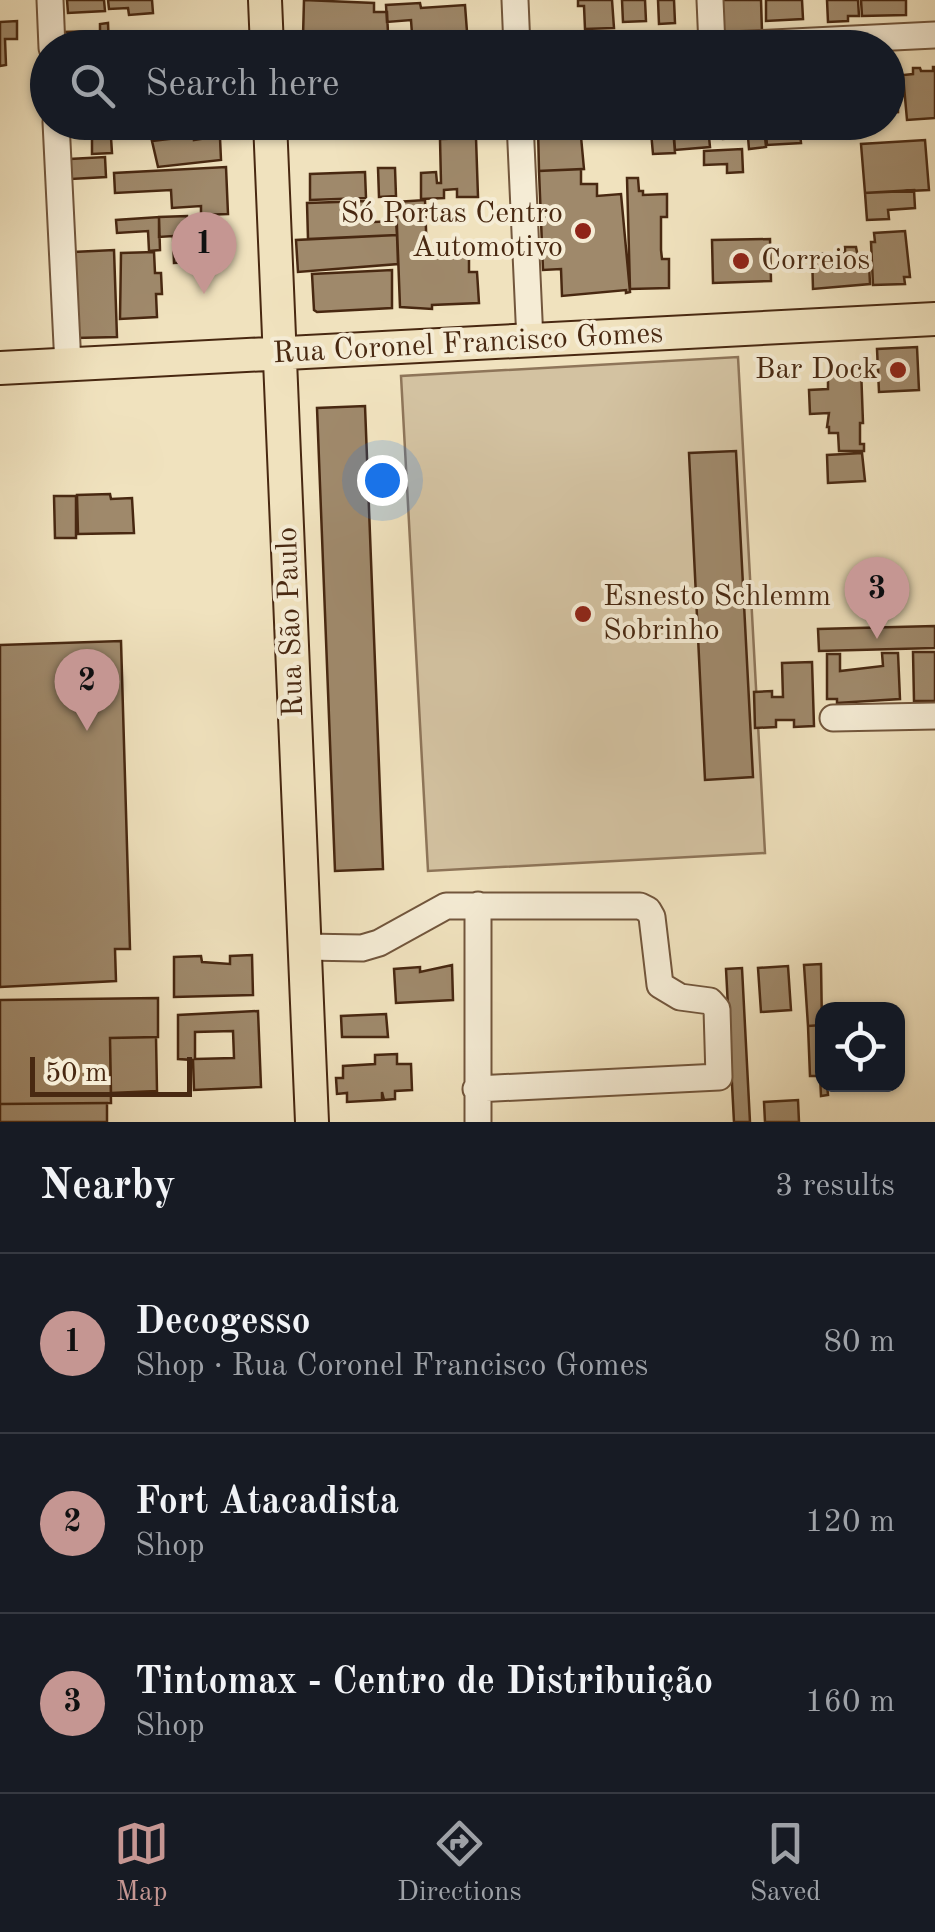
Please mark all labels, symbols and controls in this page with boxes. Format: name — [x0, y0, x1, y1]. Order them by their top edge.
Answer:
search box — [30, 30, 905, 140]
icon: search — [65, 58, 120, 113]
text: Search here — [145, 66, 340, 104]
place label: Só Portas Centro Automotivo — [341, 199, 563, 263]
pin: 1 — [172, 212, 236, 294]
marker: Só Portas Centro Automotivo — [572, 220, 594, 242]
place label: Correios — [761, 246, 870, 276]
marker: Correios — [730, 250, 752, 272]
street label: Rua Coronel Francisco Gomes — [272, 319, 664, 369]
place label: Bar Dock — [755, 355, 878, 385]
marker: Bar Dock — [887, 359, 909, 381]
your location — [357, 455, 408, 506]
street label: Rua São Paulo — [273, 526, 309, 718]
pin: 3 — [844, 556, 910, 639]
place label: Esnesto Schlemm Sobrinho — [603, 582, 831, 646]
marker: Esnesto Schlemm Sobrinho — [572, 603, 594, 625]
pin: 2 — [54, 648, 120, 731]
map controls — [815, 1002, 905, 1092]
button: locate — [815, 1002, 905, 1092]
scale bar — [30, 1052, 192, 1096]
text: 50 m — [45, 1060, 108, 1088]
text: Nearby — [40, 1166, 176, 1208]
text: 3 results — [775, 1171, 895, 1203]
text: Decogesso — [135, 1304, 311, 1342]
text: 1 — [63, 1327, 82, 1359]
text: 80 m — [824, 1327, 895, 1359]
text: Shop · Rua Coronel Francisco Gomes — [135, 1351, 648, 1383]
text: Fort Atacadista — [135, 1484, 399, 1522]
text: 2 — [63, 1507, 82, 1539]
text: 120 m — [805, 1507, 895, 1539]
text: Shop — [135, 1531, 205, 1563]
text: Tintomax - Centro de Distribuição — [135, 1664, 713, 1702]
text: 3 — [63, 1687, 82, 1719]
text: 160 m — [805, 1687, 895, 1719]
text: Shop — [135, 1711, 205, 1743]
tab: Map — [114, 1816, 169, 1911]
tab: Directions — [397, 1816, 522, 1911]
tab: Saved — [750, 1816, 821, 1911]

